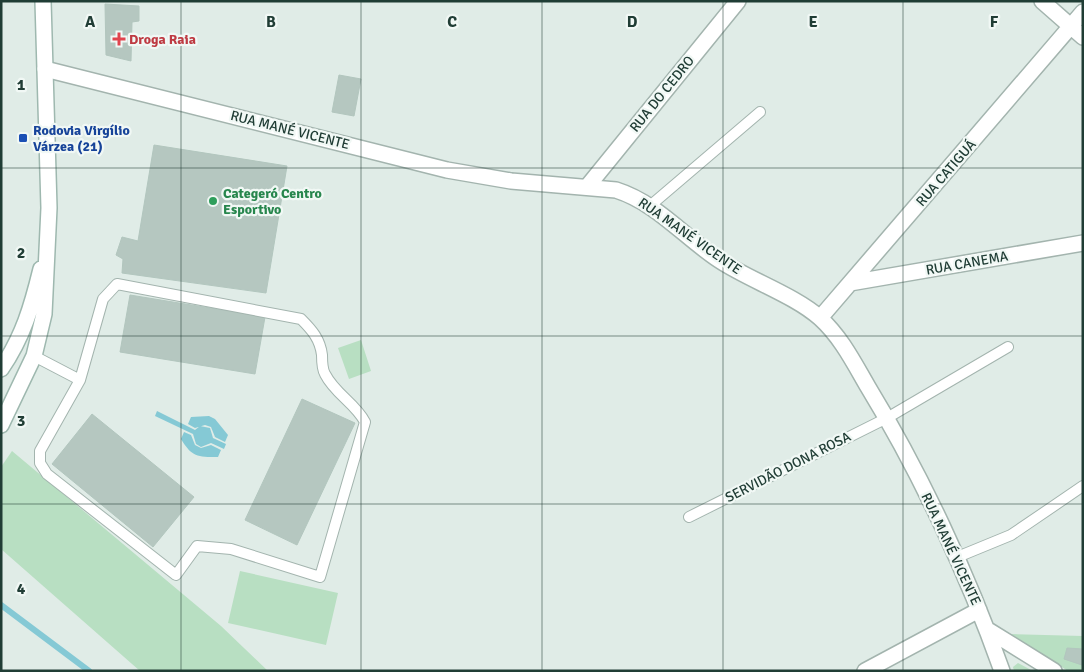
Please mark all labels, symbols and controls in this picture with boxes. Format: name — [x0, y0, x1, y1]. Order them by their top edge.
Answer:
text: A — [85, 12, 96, 32]
text: B — [266, 12, 276, 32]
text: C — [447, 12, 457, 32]
text: D — [627, 12, 638, 32]
text: E — [808, 12, 818, 32]
text: F — [990, 12, 999, 32]
place label: Droga Raia — [129, 31, 196, 48]
marker: Droga Raia — [113, 33, 125, 45]
street label: RUA DO CEDRO — [626, 52, 698, 136]
text: 1 — [17, 75, 26, 95]
street label: RUA MANÉ VICENTE — [229, 107, 351, 153]
place label: Rodovia Virgílio Várzea (21) — [33, 122, 130, 155]
marker: Rodovia Virgílio Várzea (21) — [17, 132, 29, 144]
street label: RUA CATIGUÁ — [912, 136, 980, 210]
place label: Categeró Centro Esportivo — [223, 185, 322, 218]
street label: RUA MANÉ VICENTE — [635, 194, 745, 278]
marker: Categeró Centro Esportivo — [207, 195, 219, 207]
text: 2 — [17, 243, 25, 263]
street label: RUA CANEMA — [925, 247, 1010, 279]
text: 3 — [17, 411, 25, 431]
street label: SERVIDÃO DONA ROSA — [722, 428, 854, 506]
street label: RUA MANÉ VICENTE — [917, 490, 985, 608]
text: 4 — [17, 579, 26, 599]

